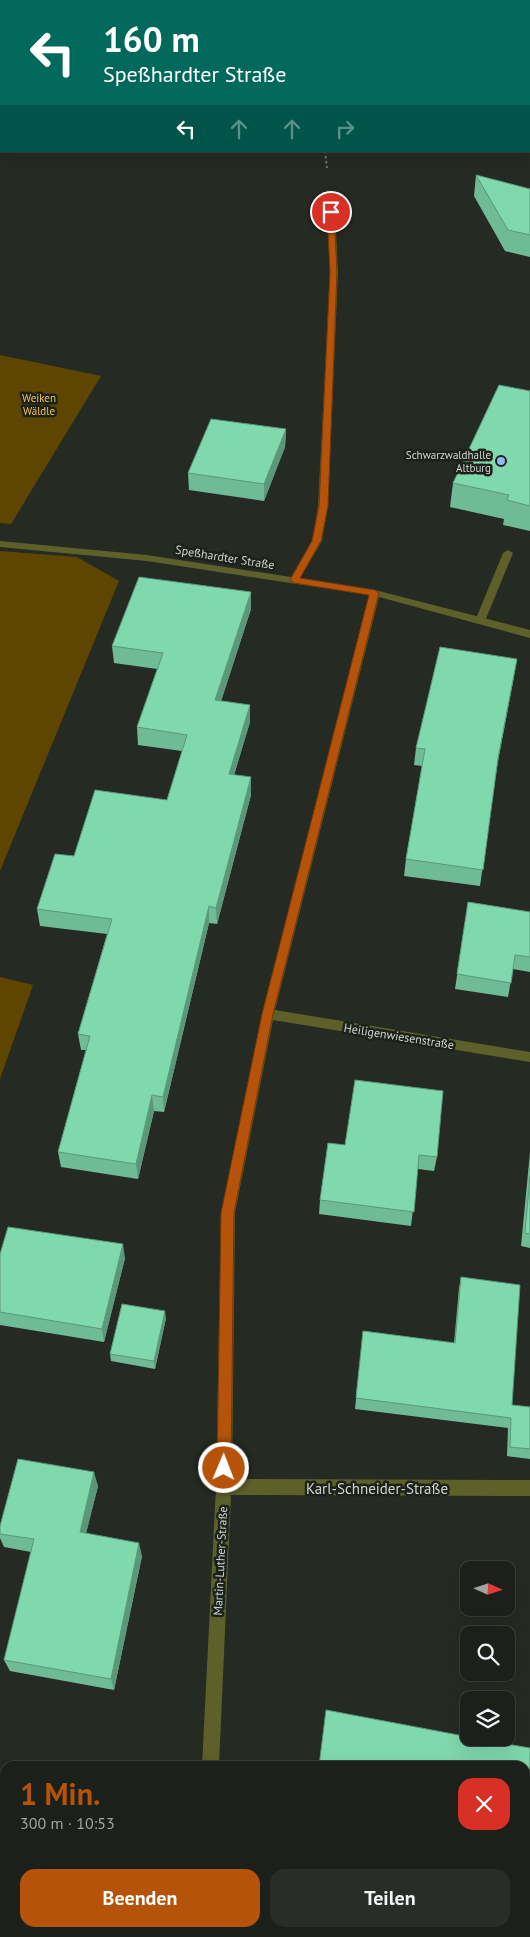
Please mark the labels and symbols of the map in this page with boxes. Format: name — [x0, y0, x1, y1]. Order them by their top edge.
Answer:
pin — [310, 191, 352, 233]
park label: Weiken Wäldle — [22, 391, 56, 418]
place label: Schwarzwaldhalle Altburg — [406, 448, 491, 475]
marker: Schwarzwaldhalle Altburg — [495, 455, 507, 467]
street label: Speßhardter Straße — [174, 542, 276, 572]
street label: Heiligenwiesenstraße — [343, 1020, 455, 1052]
position arrow — [197, 1441, 249, 1493]
street label: Karl-Schneider-Straße — [306, 1479, 448, 1498]
street label: Martin-Luther-Straße — [210, 1506, 230, 1616]
north arrow — [460, 1561, 515, 1616]

